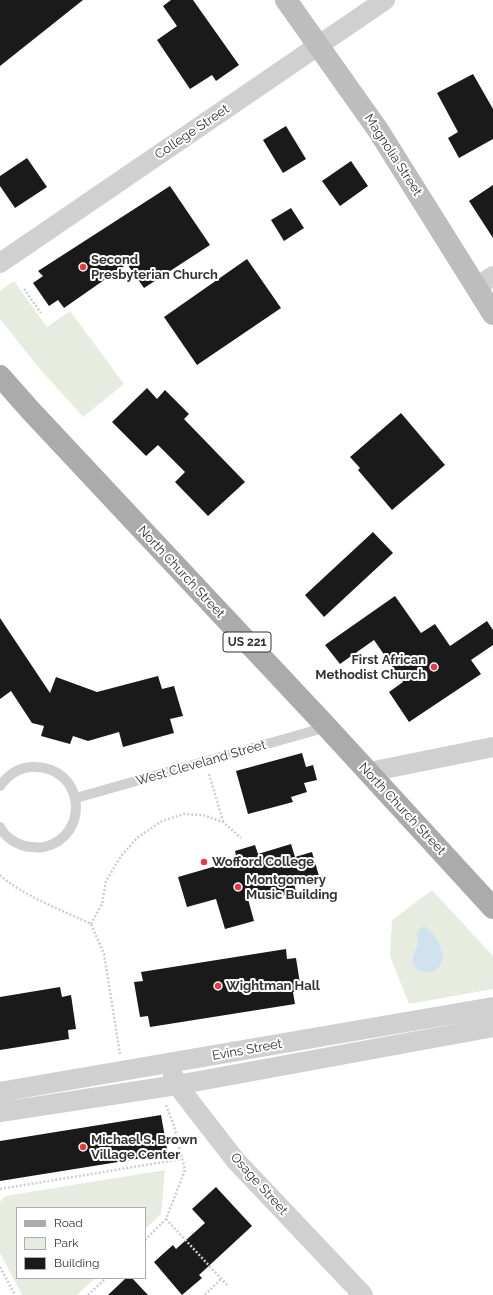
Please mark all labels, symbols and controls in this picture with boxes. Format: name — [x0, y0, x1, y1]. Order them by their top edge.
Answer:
street label: College Street — [152, 101, 232, 163]
street label: Magnolia Street — [361, 111, 425, 199]
place label: Second Presbyterian Church — [91, 252, 218, 283]
marker: Second Presbyterian Church — [78, 262, 88, 272]
street label: North Church Street — [134, 523, 228, 621]
road number: US 221 — [223, 632, 271, 652]
place label: First African Methodist Church — [315, 652, 426, 683]
marker: First African Methodist Church — [429, 662, 439, 672]
street label: West Cleveland Street — [134, 737, 268, 789]
street label: North Church Street — [355, 760, 449, 858]
place label: Wofford College — [212, 854, 314, 870]
marker: Wofford College — [199, 857, 209, 867]
place label: Montgomery Music Building — [246, 872, 338, 903]
marker: Montgomery Music Building — [233, 882, 243, 892]
place label: Wightman Hall — [226, 978, 320, 994]
marker: Wightman Hall — [213, 981, 223, 991]
street label: Evins Street — [211, 1036, 283, 1064]
place label: Michael S. Brown Village Center — [91, 1132, 197, 1163]
marker: Michael S. Brown Village Center — [78, 1142, 88, 1152]
street label: Osage Street — [227, 1150, 291, 1218]
legend — [16, 1207, 146, 1279]
text: Road — [54, 1216, 83, 1230]
text: Park — [54, 1236, 79, 1250]
text: Building — [54, 1256, 100, 1270]

